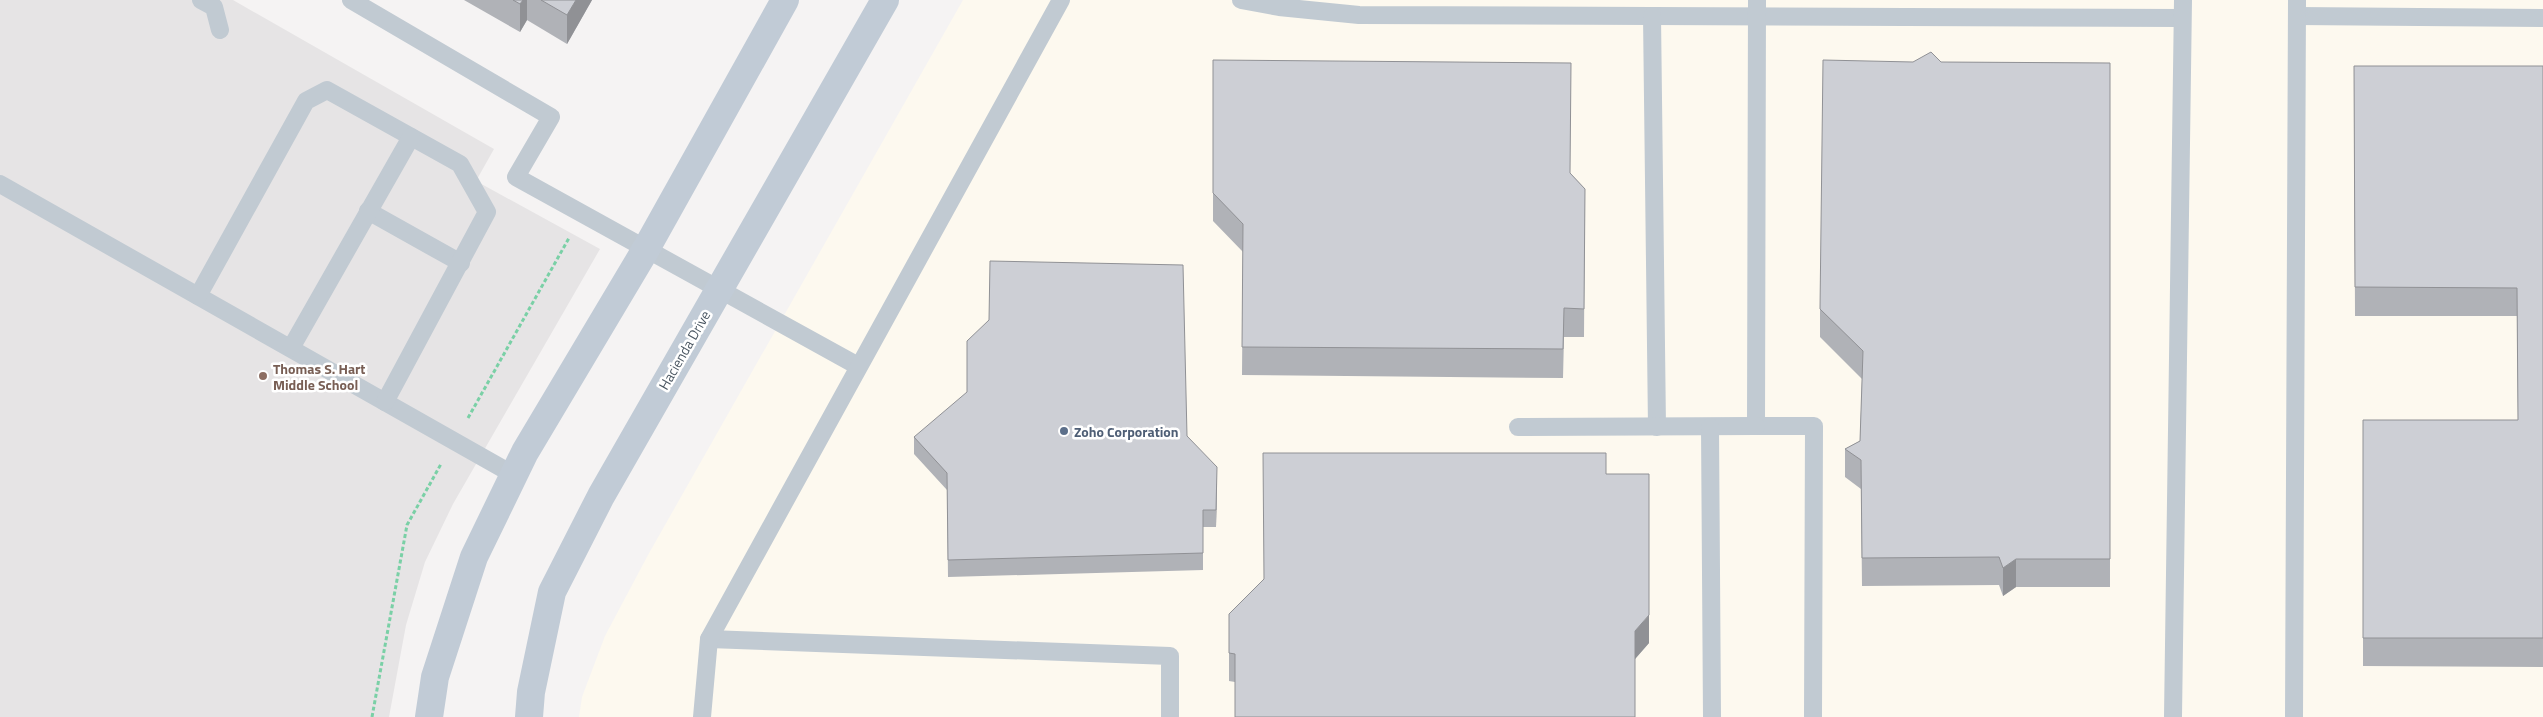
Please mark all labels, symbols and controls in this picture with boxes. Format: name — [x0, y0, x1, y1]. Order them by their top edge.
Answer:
street label: Hacienda Drive — [653, 306, 715, 394]
place label: Thomas S. Hart Middle School — [273, 358, 365, 395]
marker: Thomas S. Hart Middle School — [257, 370, 269, 382]
place label: Zoho Corporation — [1074, 421, 1179, 442]
marker: Zoho Corporation — [1058, 425, 1070, 437]

